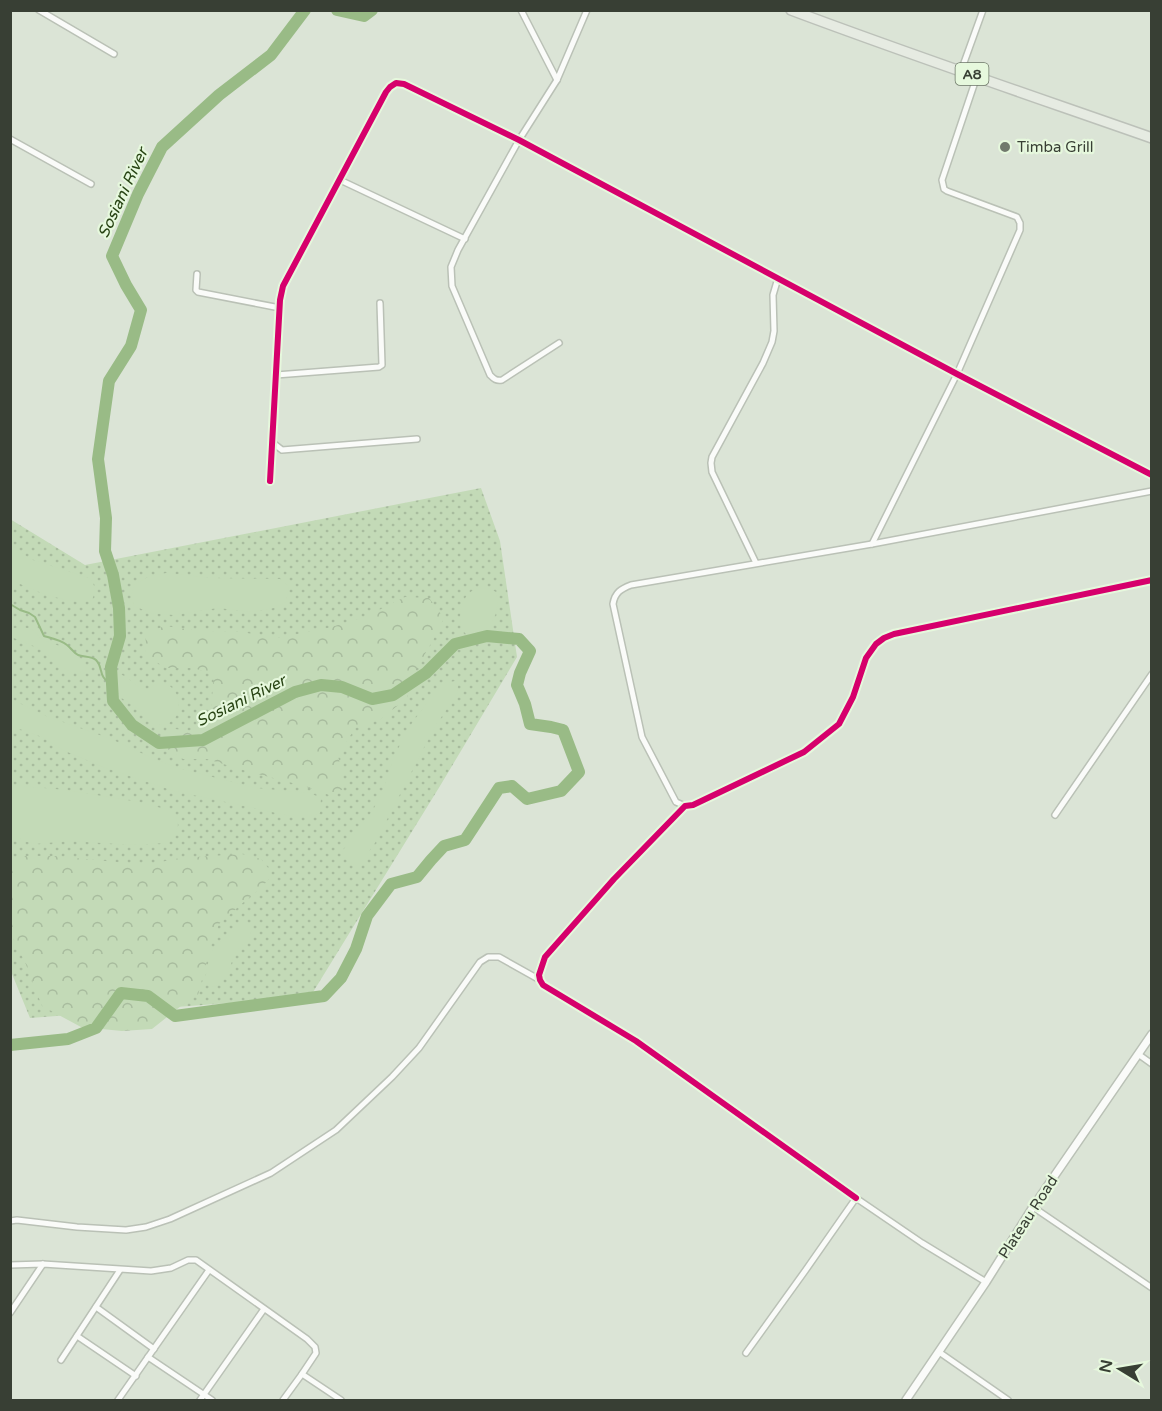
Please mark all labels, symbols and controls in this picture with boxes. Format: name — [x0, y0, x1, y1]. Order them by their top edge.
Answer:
road number: A8 — [956, 63, 988, 85]
place label: Timba Grill — [1017, 138, 1094, 156]
marker: Timba Grill — [998, 140, 1012, 154]
water label: Sosiani River — [93, 143, 153, 241]
water label: Sosiani River — [193, 670, 291, 731]
street label: Plateau Road — [995, 1172, 1061, 1262]
north arrow — [1090, 1339, 1150, 1399]
text: N — [1095, 1358, 1117, 1375]

